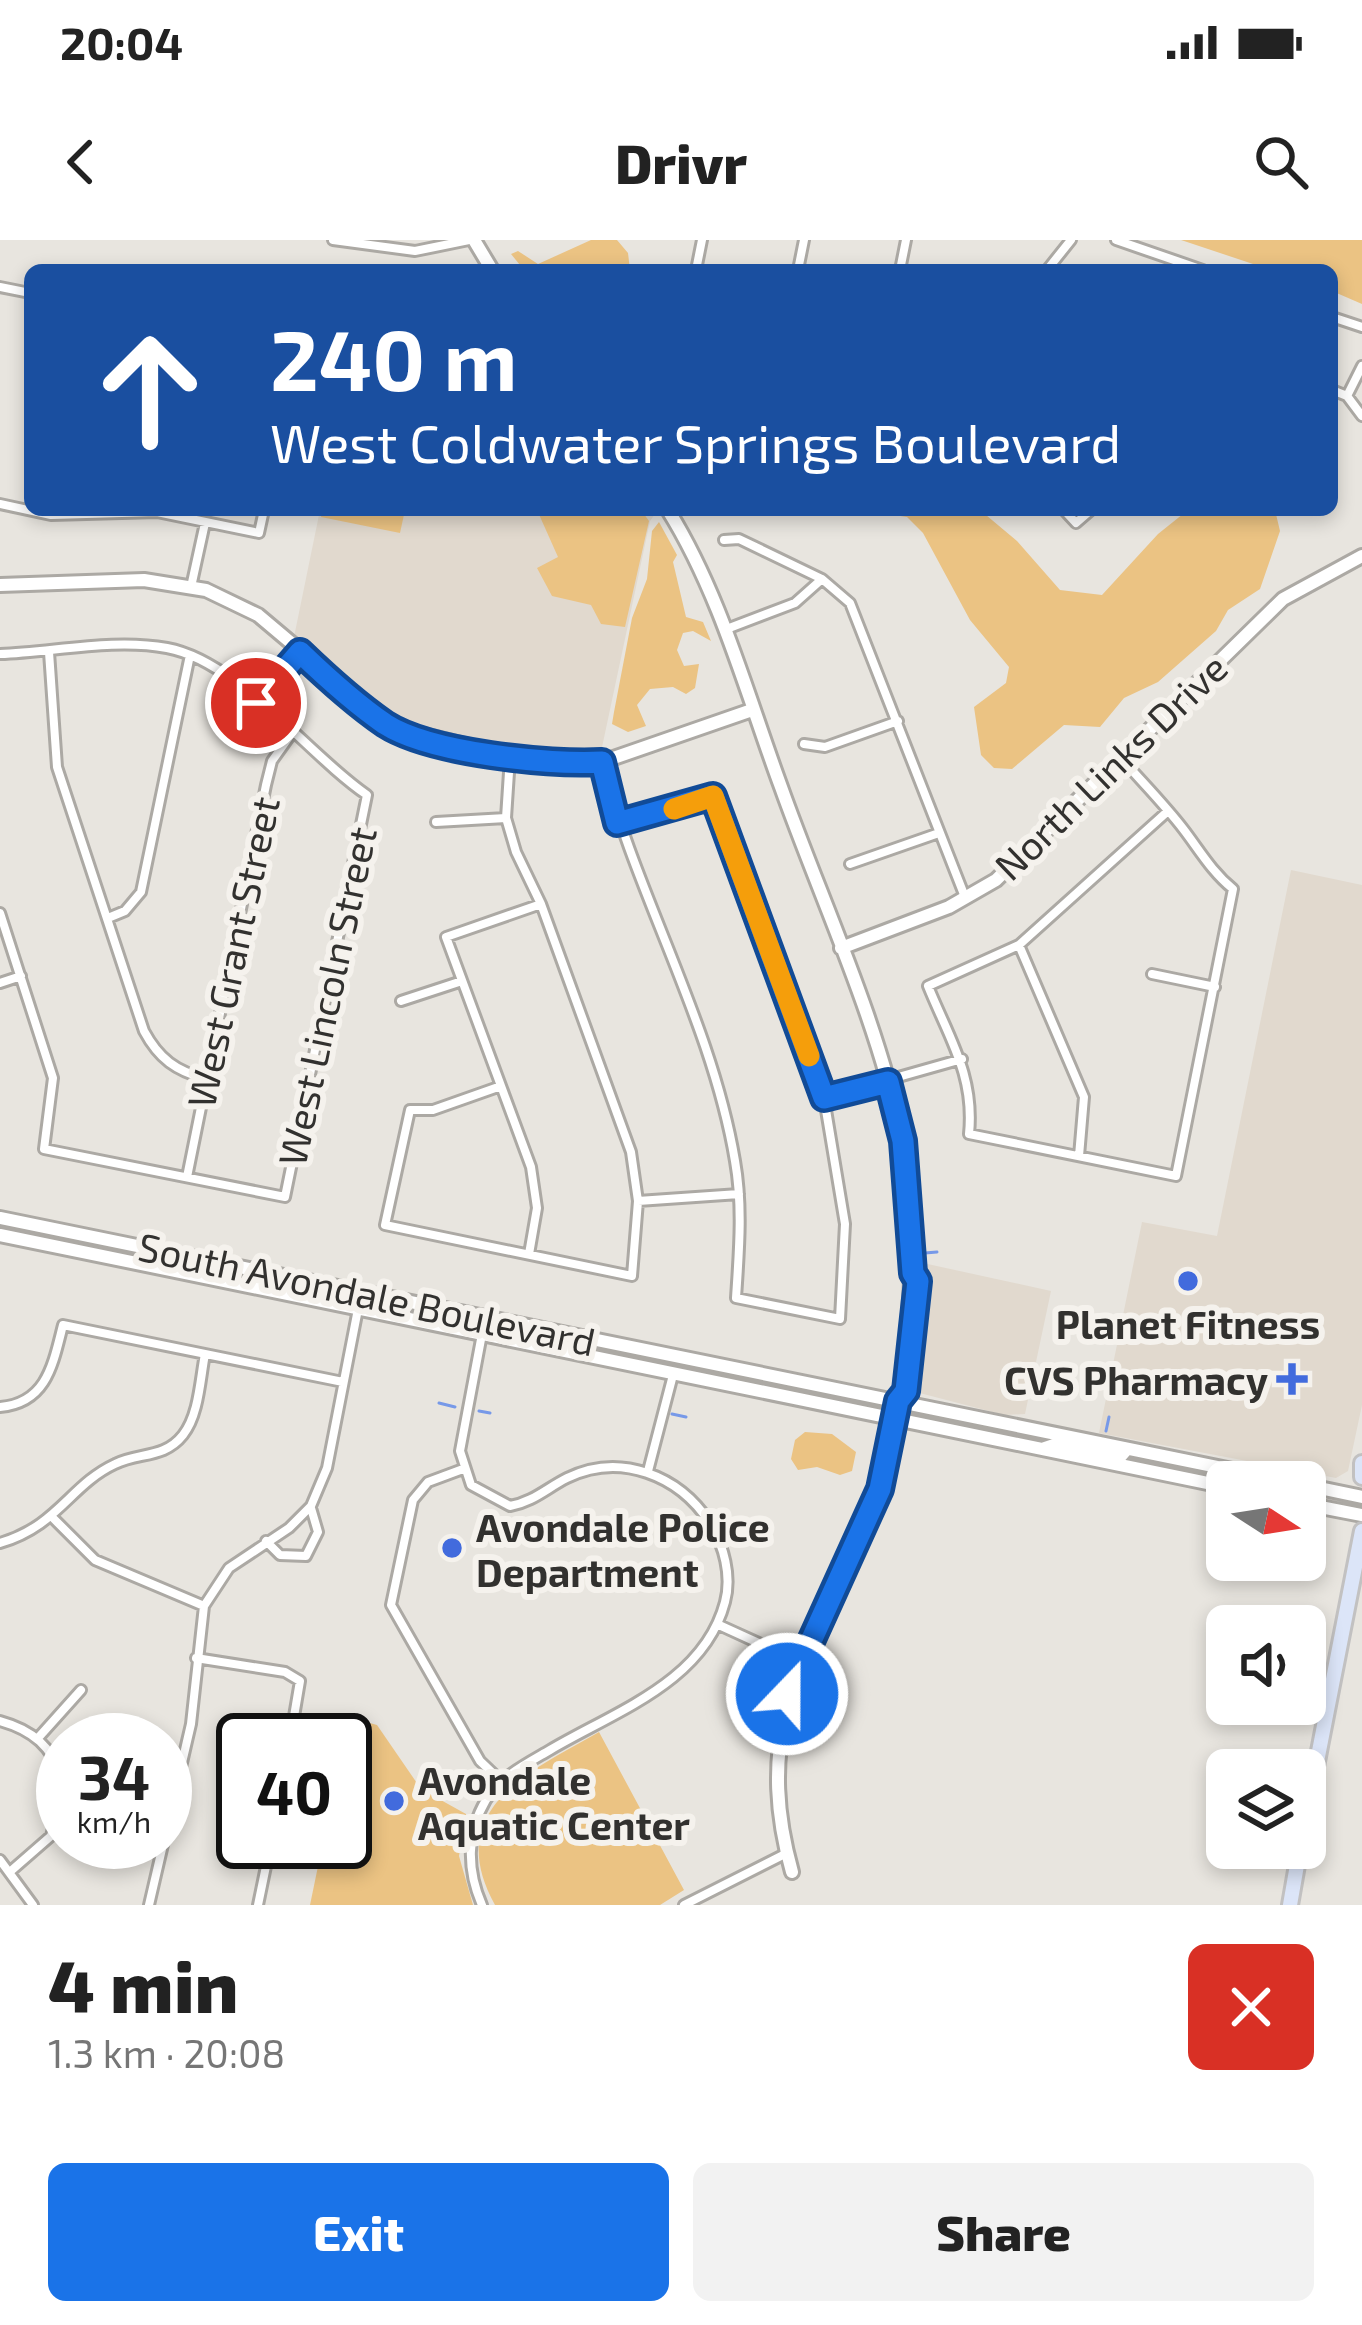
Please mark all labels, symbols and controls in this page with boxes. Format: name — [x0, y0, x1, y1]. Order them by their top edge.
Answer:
text: 20:04 — [60, 15, 183, 69]
icon: back — [48, 129, 114, 195]
icon: search — [1248, 129, 1314, 195]
text: Drivr — [615, 130, 747, 195]
text: 240 m — [270, 307, 517, 408]
icon: ahead — [72, 312, 228, 468]
text: West Coldwater Springs Boulevard — [270, 409, 1121, 474]
street label: North Links Drive — [984, 643, 1236, 889]
pin — [205, 652, 307, 754]
icon: arrive — [223, 670, 289, 736]
street label: West Grant Street — [176, 792, 288, 1112]
street label: West Lincoln Street — [267, 822, 385, 1170]
street label: South Avondale Boulevard — [134, 1222, 600, 1364]
marker: Planet Fitness — [1175, 1268, 1201, 1294]
place label: Planet Fitness — [1056, 1300, 1320, 1347]
place label: CVS Pharmacy — [1004, 1356, 1268, 1404]
marker: CVS Pharmacy — [1279, 1366, 1305, 1392]
north arrow — [1206, 1461, 1326, 1581]
map controls — [1206, 1461, 1326, 1869]
place label: Avondale Police Department — [476, 1503, 770, 1595]
marker: Avondale Police Department — [439, 1535, 465, 1561]
button: sound — [1206, 1605, 1326, 1725]
position arrow — [724, 1631, 850, 1757]
speed limit sign: 40 — [216, 1713, 372, 1869]
text: 34 — [78, 1740, 150, 1812]
button: layers — [1206, 1749, 1326, 1869]
place label: Avondale Aquatic Center — [418, 1756, 690, 1848]
marker: Avondale Aquatic Center — [381, 1788, 407, 1814]
text: km/h — [77, 1803, 151, 1839]
text: 4 min — [48, 1941, 239, 2027]
button: close — [1188, 1944, 1314, 2070]
text: 1.3 km · 20:08 — [48, 2029, 285, 2076]
button: Exit — [48, 2163, 669, 2301]
button: Share — [693, 2163, 1314, 2301]

